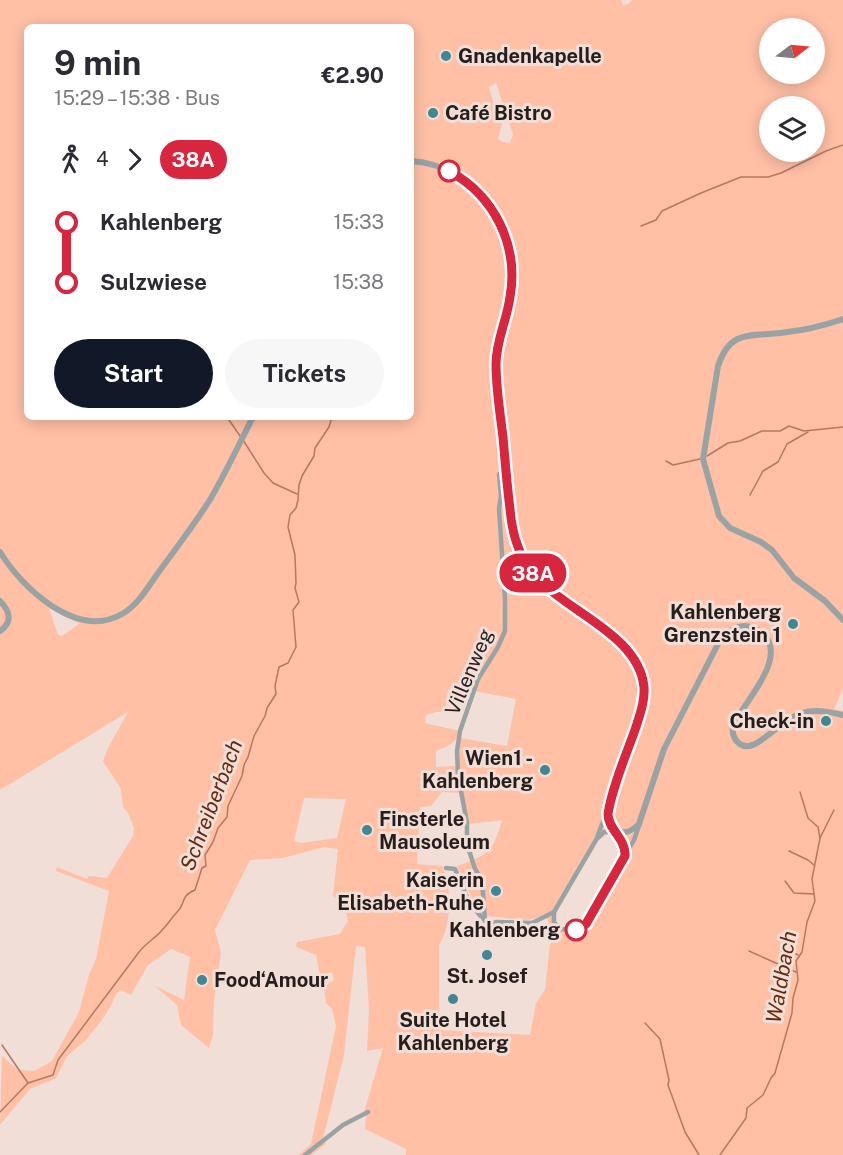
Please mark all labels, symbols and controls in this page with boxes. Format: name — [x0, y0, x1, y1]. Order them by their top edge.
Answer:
north arrow — [759, 18, 825, 84]
map controls — [759, 18, 825, 162]
text: 9 min — [54, 44, 141, 82]
place label: Gnadenkapelle — [458, 44, 602, 68]
marker: Gnadenkapelle — [439, 49, 453, 63]
text: €2.90 — [321, 62, 384, 88]
text: 15:29 – 15:38 · Bus — [54, 86, 220, 110]
button: layers — [759, 96, 825, 162]
place label: Café Bistro — [445, 101, 552, 125]
marker: Café Bistro — [426, 106, 440, 120]
icon: walk — [54, 143, 87, 176]
icon: forward — [118, 143, 151, 176]
text: 4 — [96, 147, 109, 171]
text: 38A — [172, 147, 215, 172]
unlabelled marker — [438, 160, 460, 182]
text: Kahlenberg — [100, 209, 222, 235]
text: 15:33 — [333, 210, 384, 234]
text: Sulzwiese — [100, 269, 207, 295]
text: 15:38 — [333, 270, 384, 294]
button: Start — [54, 339, 213, 408]
button: Tickets — [225, 339, 384, 408]
line badge: 38A — [498, 554, 568, 592]
text: 38A — [511, 561, 555, 586]
place label: Kahlenberg Grenzstein 1 — [664, 600, 781, 647]
marker: Kahlenberg Grenzstein 1 — [786, 617, 800, 631]
street label: Villenweg — [440, 625, 498, 719]
place label: Check-in — [729, 709, 814, 733]
marker: Check-in — [819, 714, 833, 728]
water label: Schreiberbach — [175, 736, 247, 874]
place label: Wien1 - Kahlenberg — [422, 746, 533, 793]
marker: Wien1 - Kahlenberg — [538, 763, 552, 777]
place label: Finsterle Mausoleum — [379, 807, 490, 854]
marker: Finsterle Mausoleum — [360, 823, 374, 837]
place label: Kaiserin Elisabeth-Ruhe — [337, 868, 484, 915]
marker: Kaiserin Elisabeth-Ruhe — [489, 884, 503, 898]
place label: Kahlenberg — [449, 918, 560, 942]
marker: Kahlenberg — [565, 919, 587, 941]
water label: Waldbach — [761, 929, 801, 1025]
marker: St. Josef — [480, 948, 494, 962]
place label: St. Josef — [447, 964, 528, 988]
place label: Food‘Amour — [214, 968, 328, 992]
marker: Food‘Amour — [195, 973, 209, 987]
marker: Suite Hotel Kahlenberg — [446, 992, 460, 1006]
place label: Suite Hotel Kahlenberg — [398, 1008, 509, 1055]

